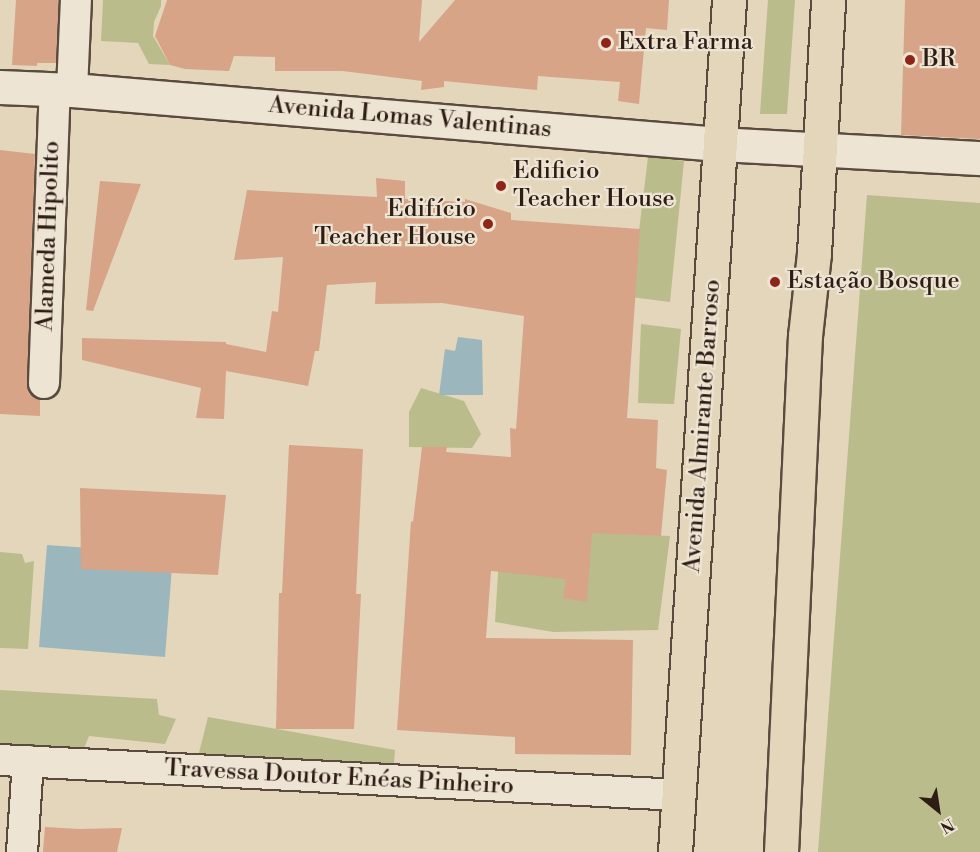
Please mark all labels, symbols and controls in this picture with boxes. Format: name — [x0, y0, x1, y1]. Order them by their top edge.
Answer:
place label: Extra Farma — [618, 29, 753, 57]
marker: Extra Farma — [599, 36, 613, 50]
place label: BR — [922, 46, 955, 74]
marker: BR — [903, 53, 917, 67]
street label: Avenida Lomas Valentinas — [267, 91, 553, 145]
street label: Alameda Hipolito — [31, 140, 67, 332]
place label: Edificio Teacher House — [513, 158, 675, 214]
marker: Edificio Teacher House — [494, 179, 508, 193]
place label: Edifício Teacher House — [314, 196, 476, 252]
marker: Edifício Teacher House — [481, 217, 495, 231]
place label: Estação Bosque — [787, 268, 960, 296]
marker: Estação Bosque — [768, 275, 782, 289]
street label: Avenida Almirante Barroso — [678, 278, 728, 574]
street label: Travessa Doutor Enéas Pinheiro — [164, 754, 514, 802]
north arrow — [908, 780, 968, 840]
text: N — [937, 814, 957, 837]

